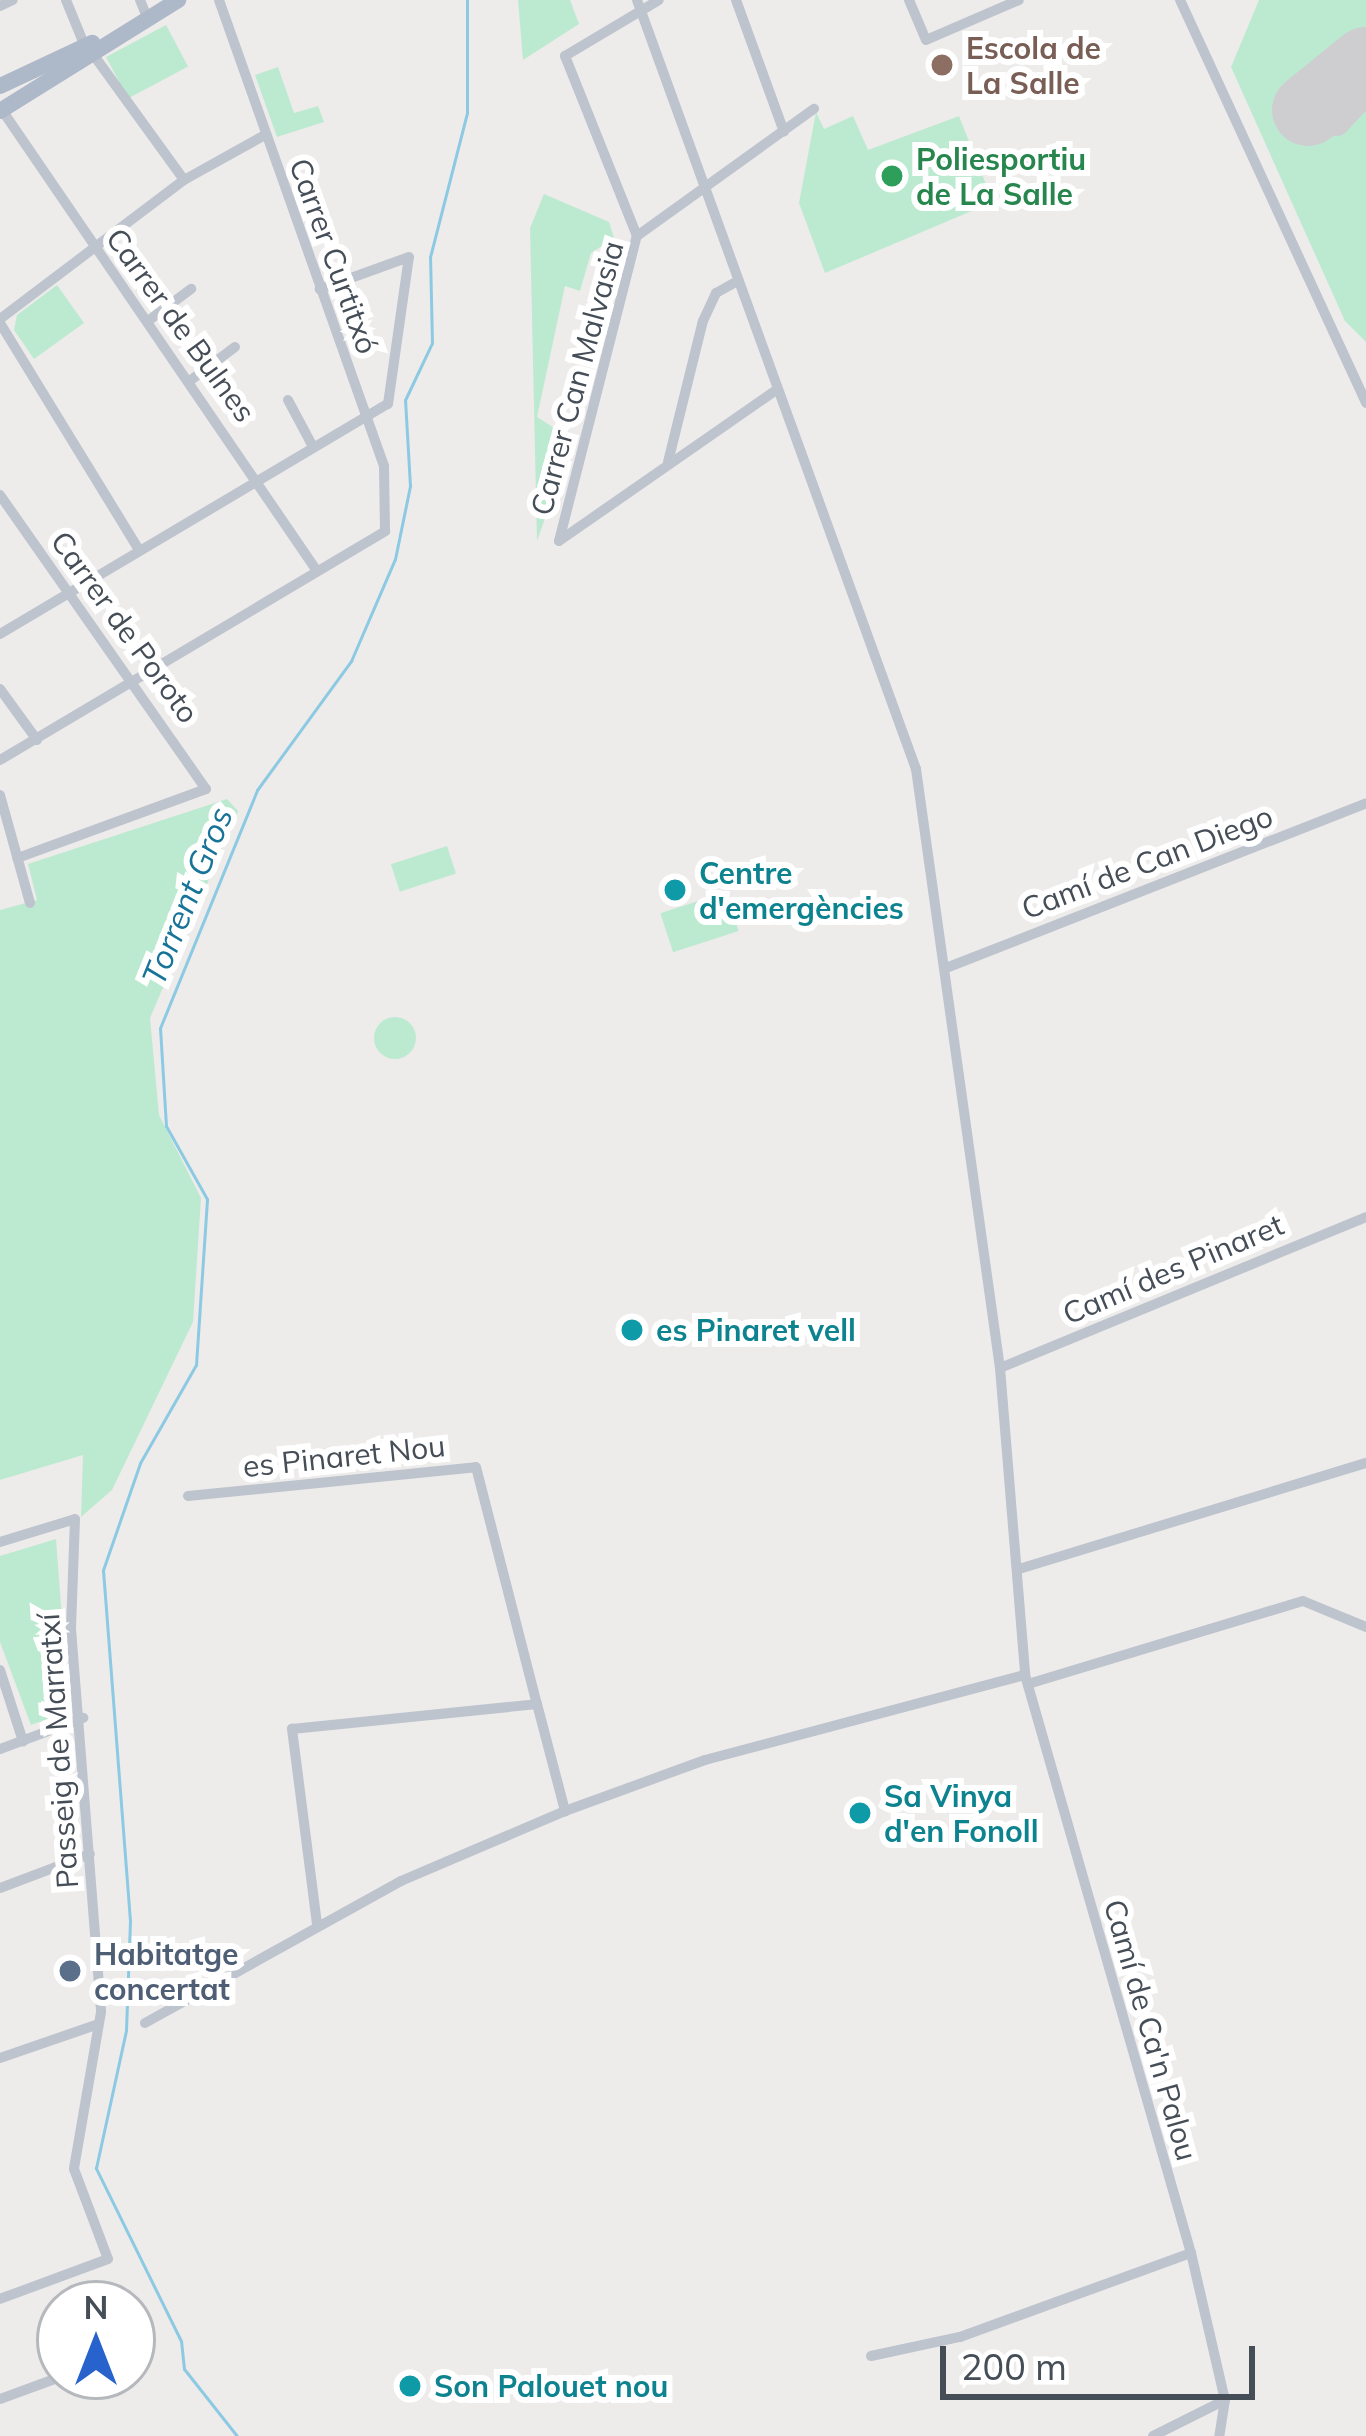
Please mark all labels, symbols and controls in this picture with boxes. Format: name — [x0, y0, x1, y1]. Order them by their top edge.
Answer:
place label: Escola de La Salle — [966, 30, 1101, 100]
marker: Escola de La Salle — [929, 52, 955, 78]
place label: Poliesportiu de La Salle — [916, 141, 1086, 212]
street label: Carrer Curtitxó — [282, 153, 386, 359]
marker: Poliesportiu de La Salle — [879, 163, 905, 189]
street label: Carrer de Bulnes — [99, 221, 263, 429]
street label: Carrer Can Malvasia — [523, 237, 631, 519]
street label: Carrer de Poroto — [43, 524, 207, 730]
street label: Camí de Can Diego — [1016, 798, 1278, 926]
water label: Torrent Gros — [133, 801, 241, 991]
place label: Centre d'emergències — [699, 855, 904, 926]
marker: Centre d'emergències — [662, 877, 688, 903]
street label: Camí des Pinaret — [1057, 1206, 1289, 1332]
place label: es Pinaret vell — [656, 1312, 856, 1348]
marker: es Pinaret vell — [619, 1317, 645, 1343]
street label: es Pinaret Nou — [241, 1427, 447, 1485]
street label: Passeig de Marratxí — [30, 1612, 86, 1890]
place label: Sa Vinya d'en Fonoll — [884, 1778, 1039, 1848]
marker: Sa Vinya d'en Fonoll — [847, 1800, 873, 1826]
street label: Camí de Ca'n Palou — [1096, 1895, 1206, 2165]
place label: Habitatge concertat — [94, 1936, 239, 2006]
marker: Habitatge concertat — [57, 1958, 83, 1984]
north arrow — [36, 2280, 156, 2400]
text: N — [84, 2286, 108, 2327]
scale bar — [946, 2322, 1261, 2396]
text: 200 m — [961, 2344, 1067, 2389]
place label: Son Palouet nou — [434, 2368, 668, 2404]
marker: Son Palouet nou — [397, 2373, 423, 2399]

